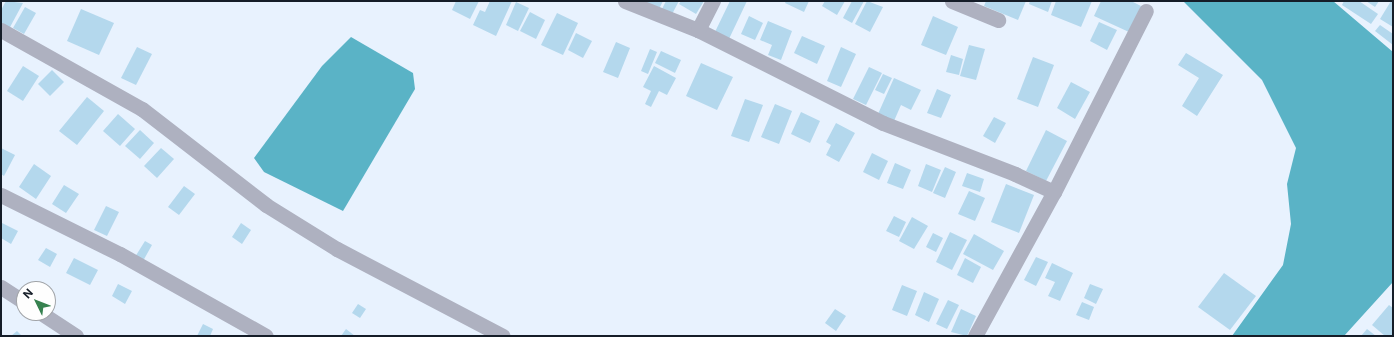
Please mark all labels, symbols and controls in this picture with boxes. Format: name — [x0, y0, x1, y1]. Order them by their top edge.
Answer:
north arrow — [16, 281, 56, 321]
text: N — [20, 286, 36, 301]

